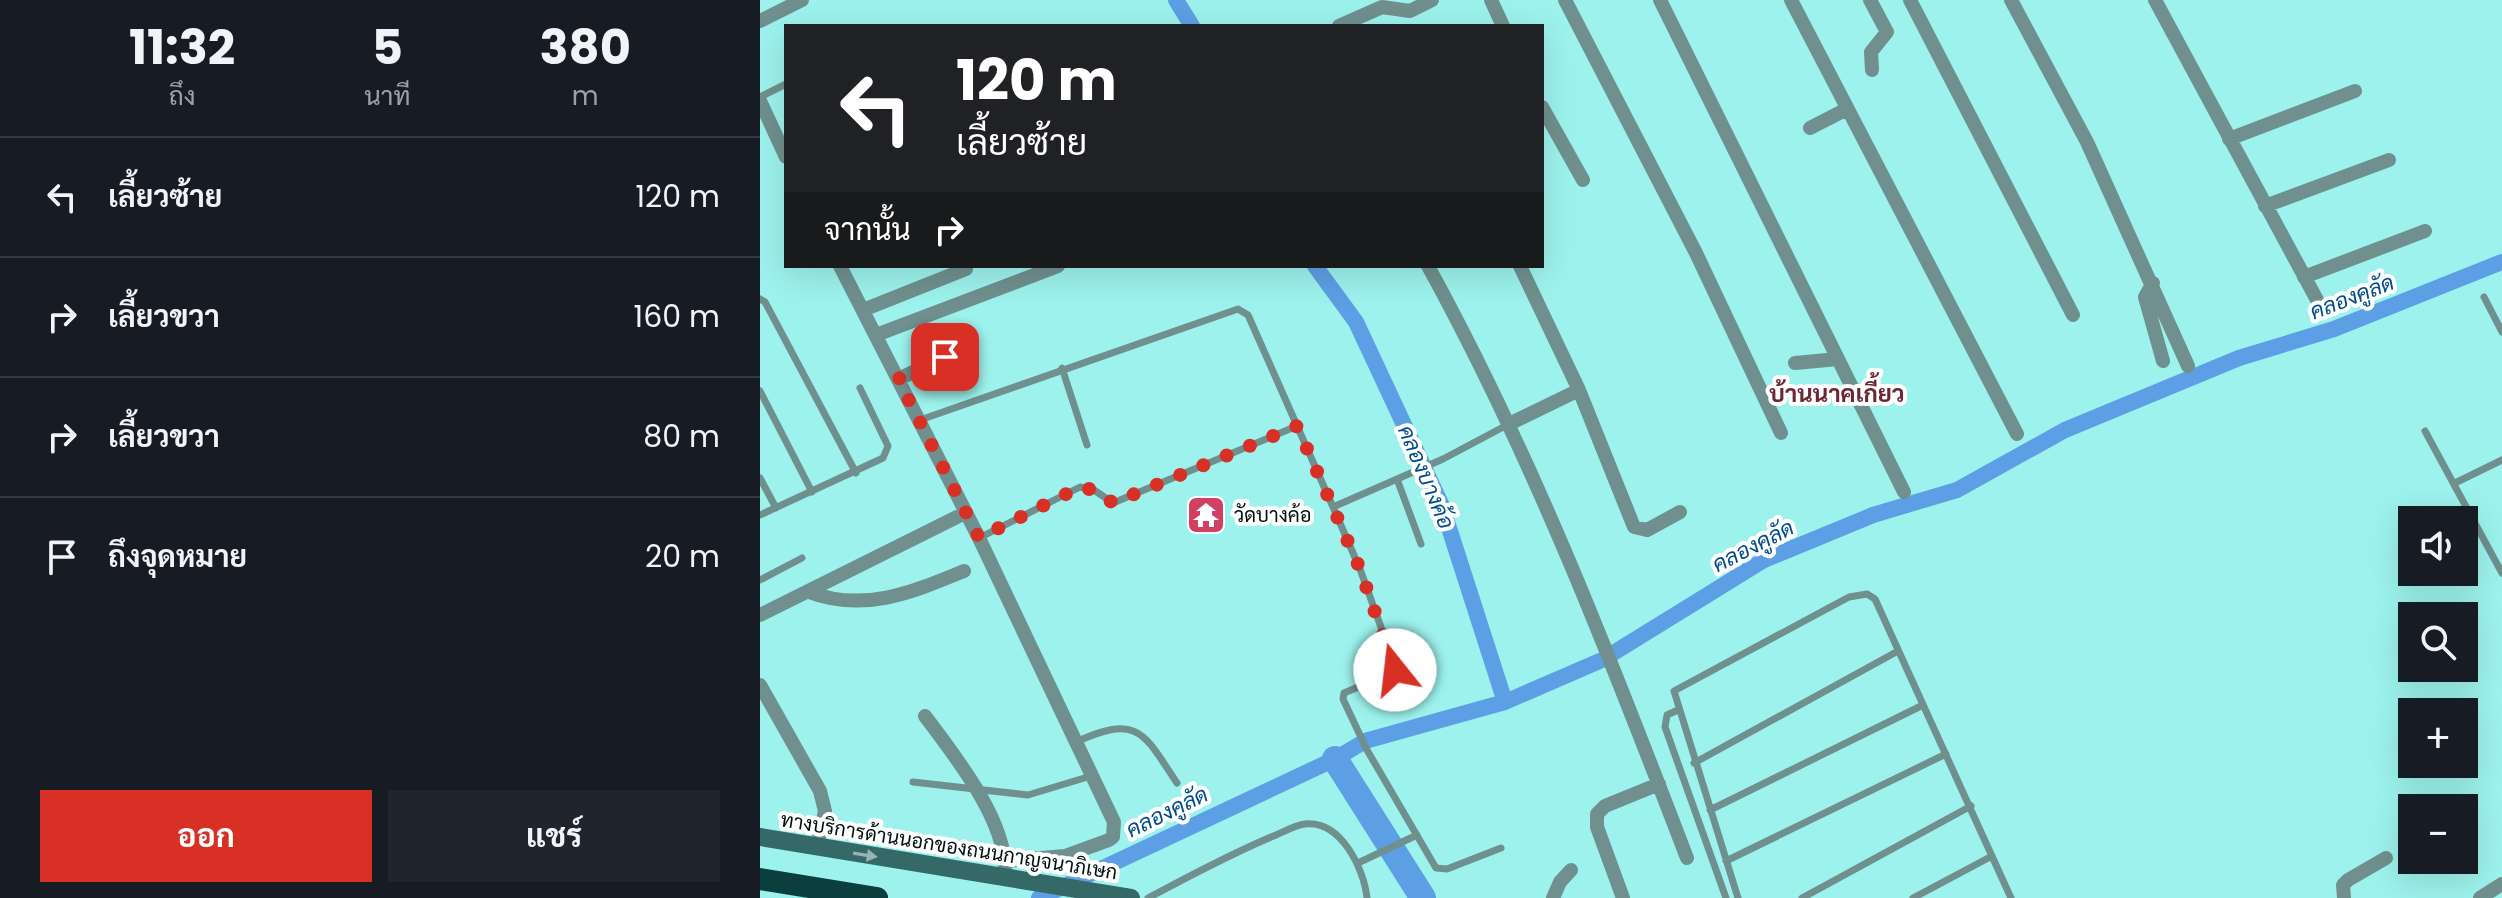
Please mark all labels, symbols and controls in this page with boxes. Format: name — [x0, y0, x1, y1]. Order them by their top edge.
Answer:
text: 11:32 — [129, 14, 235, 81]
text: 5 — [372, 14, 403, 81]
text: 380 — [540, 14, 631, 81]
text: 120 m — [956, 41, 1117, 120]
icon: left — [824, 56, 928, 160]
text: ถึง — [169, 78, 196, 114]
text: นาที — [364, 78, 410, 114]
text: m — [572, 78, 599, 114]
text: เลี้ยวซ้าย — [956, 117, 1087, 168]
icon: left — [40, 175, 84, 219]
text: เลี้ยวซ้าย — [108, 175, 222, 218]
text: 120 m — [635, 175, 720, 218]
text: จากนั้น — [824, 208, 911, 251]
icon: right — [927, 208, 971, 252]
water label: คลองคูลัด — [2305, 267, 2399, 327]
icon: right — [40, 295, 84, 339]
text: เลี้ยวขวา — [108, 295, 220, 338]
text: 160 m — [634, 295, 720, 338]
pin — [911, 323, 979, 391]
icon: arrive — [923, 335, 967, 379]
district label: บ้านนาคเกี้ยว — [1769, 372, 1905, 410]
icon: right — [40, 415, 84, 459]
text: เลี้ยวขวา — [108, 415, 220, 458]
text: 80 m — [643, 415, 720, 458]
water label: คลองบางค้อ — [1390, 420, 1462, 534]
temple icon: วัดบางค้อ — [1185, 494, 1227, 536]
place label: วัดบางค้อ — [1234, 501, 1312, 529]
map controls — [2398, 506, 2478, 874]
button: sound — [2398, 506, 2478, 586]
water label: คลองคูลัด — [1707, 512, 1799, 580]
icon: arrive — [40, 535, 84, 579]
text: ถึงจุดหมาย — [108, 535, 247, 578]
text: 20 m — [645, 535, 720, 578]
button: search — [2398, 602, 2478, 682]
position arrow — [1353, 628, 1437, 712]
button: + — [2398, 698, 2478, 778]
water label: คลองคูลัด — [1121, 779, 1213, 845]
button: ออก — [40, 790, 372, 882]
button: แชร์ — [388, 790, 720, 882]
button: − — [2398, 794, 2478, 874]
street label: ทางบริการด้านนอกของถนนกาญจนาภิเษก — [779, 806, 1119, 886]
one-way arrow — [852, 849, 877, 861]

